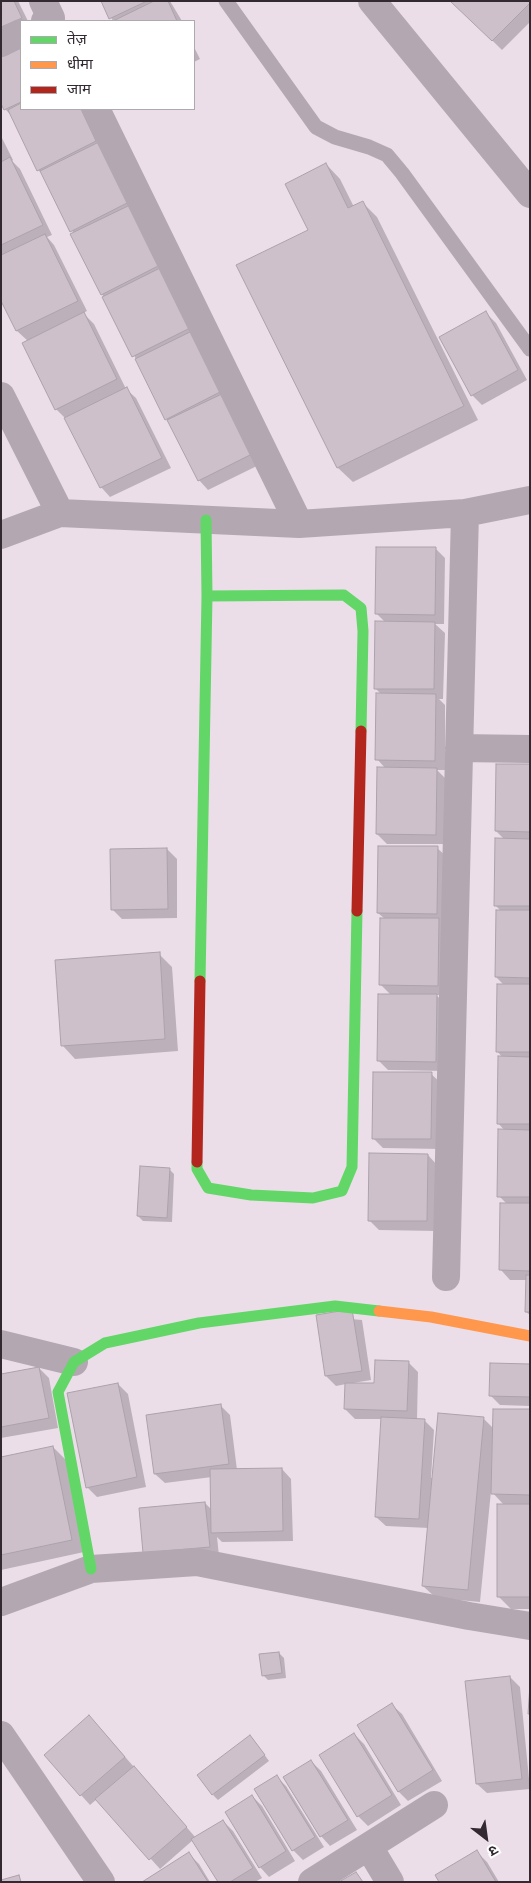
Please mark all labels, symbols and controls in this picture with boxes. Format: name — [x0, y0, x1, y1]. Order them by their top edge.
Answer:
legend — [20, 20, 195, 110]
text: तेज़ — [67, 29, 87, 47]
text: धीमा — [67, 54, 93, 72]
text: जाम — [67, 79, 91, 97]
north arrow — [461, 1813, 511, 1863]
text: उ — [486, 1842, 502, 1861]

